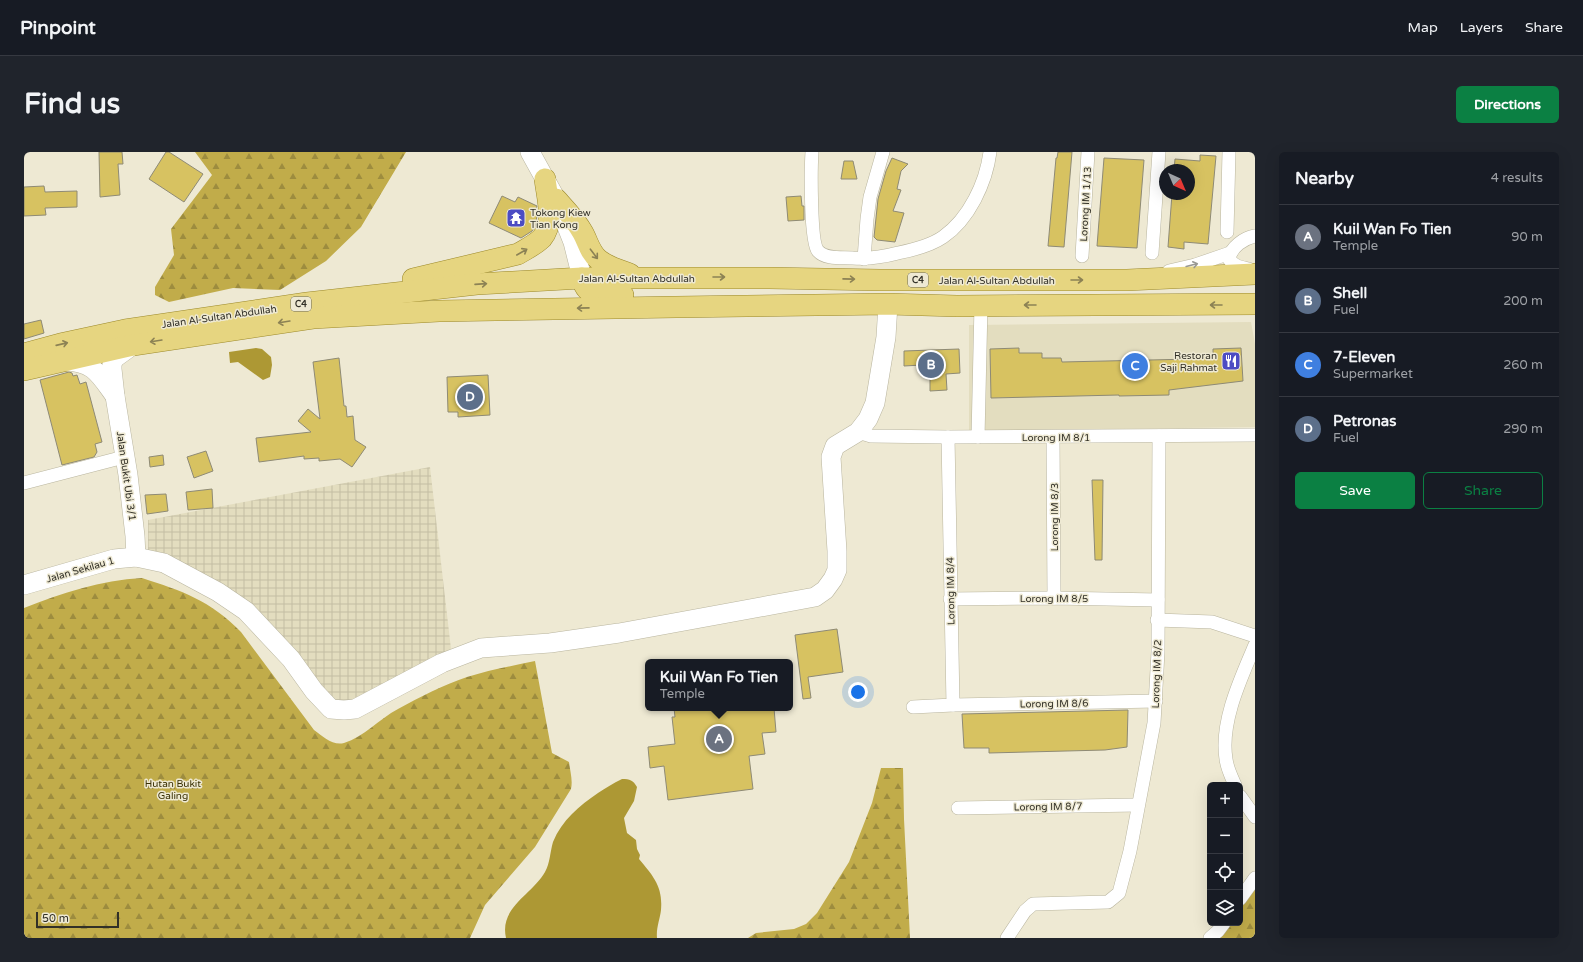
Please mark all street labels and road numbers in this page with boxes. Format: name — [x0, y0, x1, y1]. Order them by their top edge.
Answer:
street label: Lorong IM 1/13 — [1078, 166, 1094, 242]
street label: Jalan Al-Sultan Abdullah — [579, 273, 695, 285]
road number: C4 — [908, 273, 928, 287]
street label: Jalan Al-Sultan Abdullah — [939, 275, 1055, 287]
road number: C4 — [291, 297, 311, 311]
street label: Jalan Al-Sultan Abdullah — [161, 303, 277, 331]
street label: Jalan Bukit Ubi 3/1 — [114, 431, 138, 522]
street label: Lorong IM 8/1 — [1022, 432, 1090, 444]
street label: Lorong IM 8/3 — [1049, 483, 1061, 551]
street label: Jalan Sekilau 1 — [45, 555, 116, 585]
street label: Lorong IM 8/4 — [944, 557, 958, 625]
street label: Lorong IM 8/5 — [1020, 593, 1088, 605]
street label: Lorong IM 8/2 — [1150, 639, 1164, 709]
street label: Lorong IM 8/6 — [1020, 697, 1088, 711]
street label: Lorong IM 8/7 — [1014, 800, 1083, 814]

